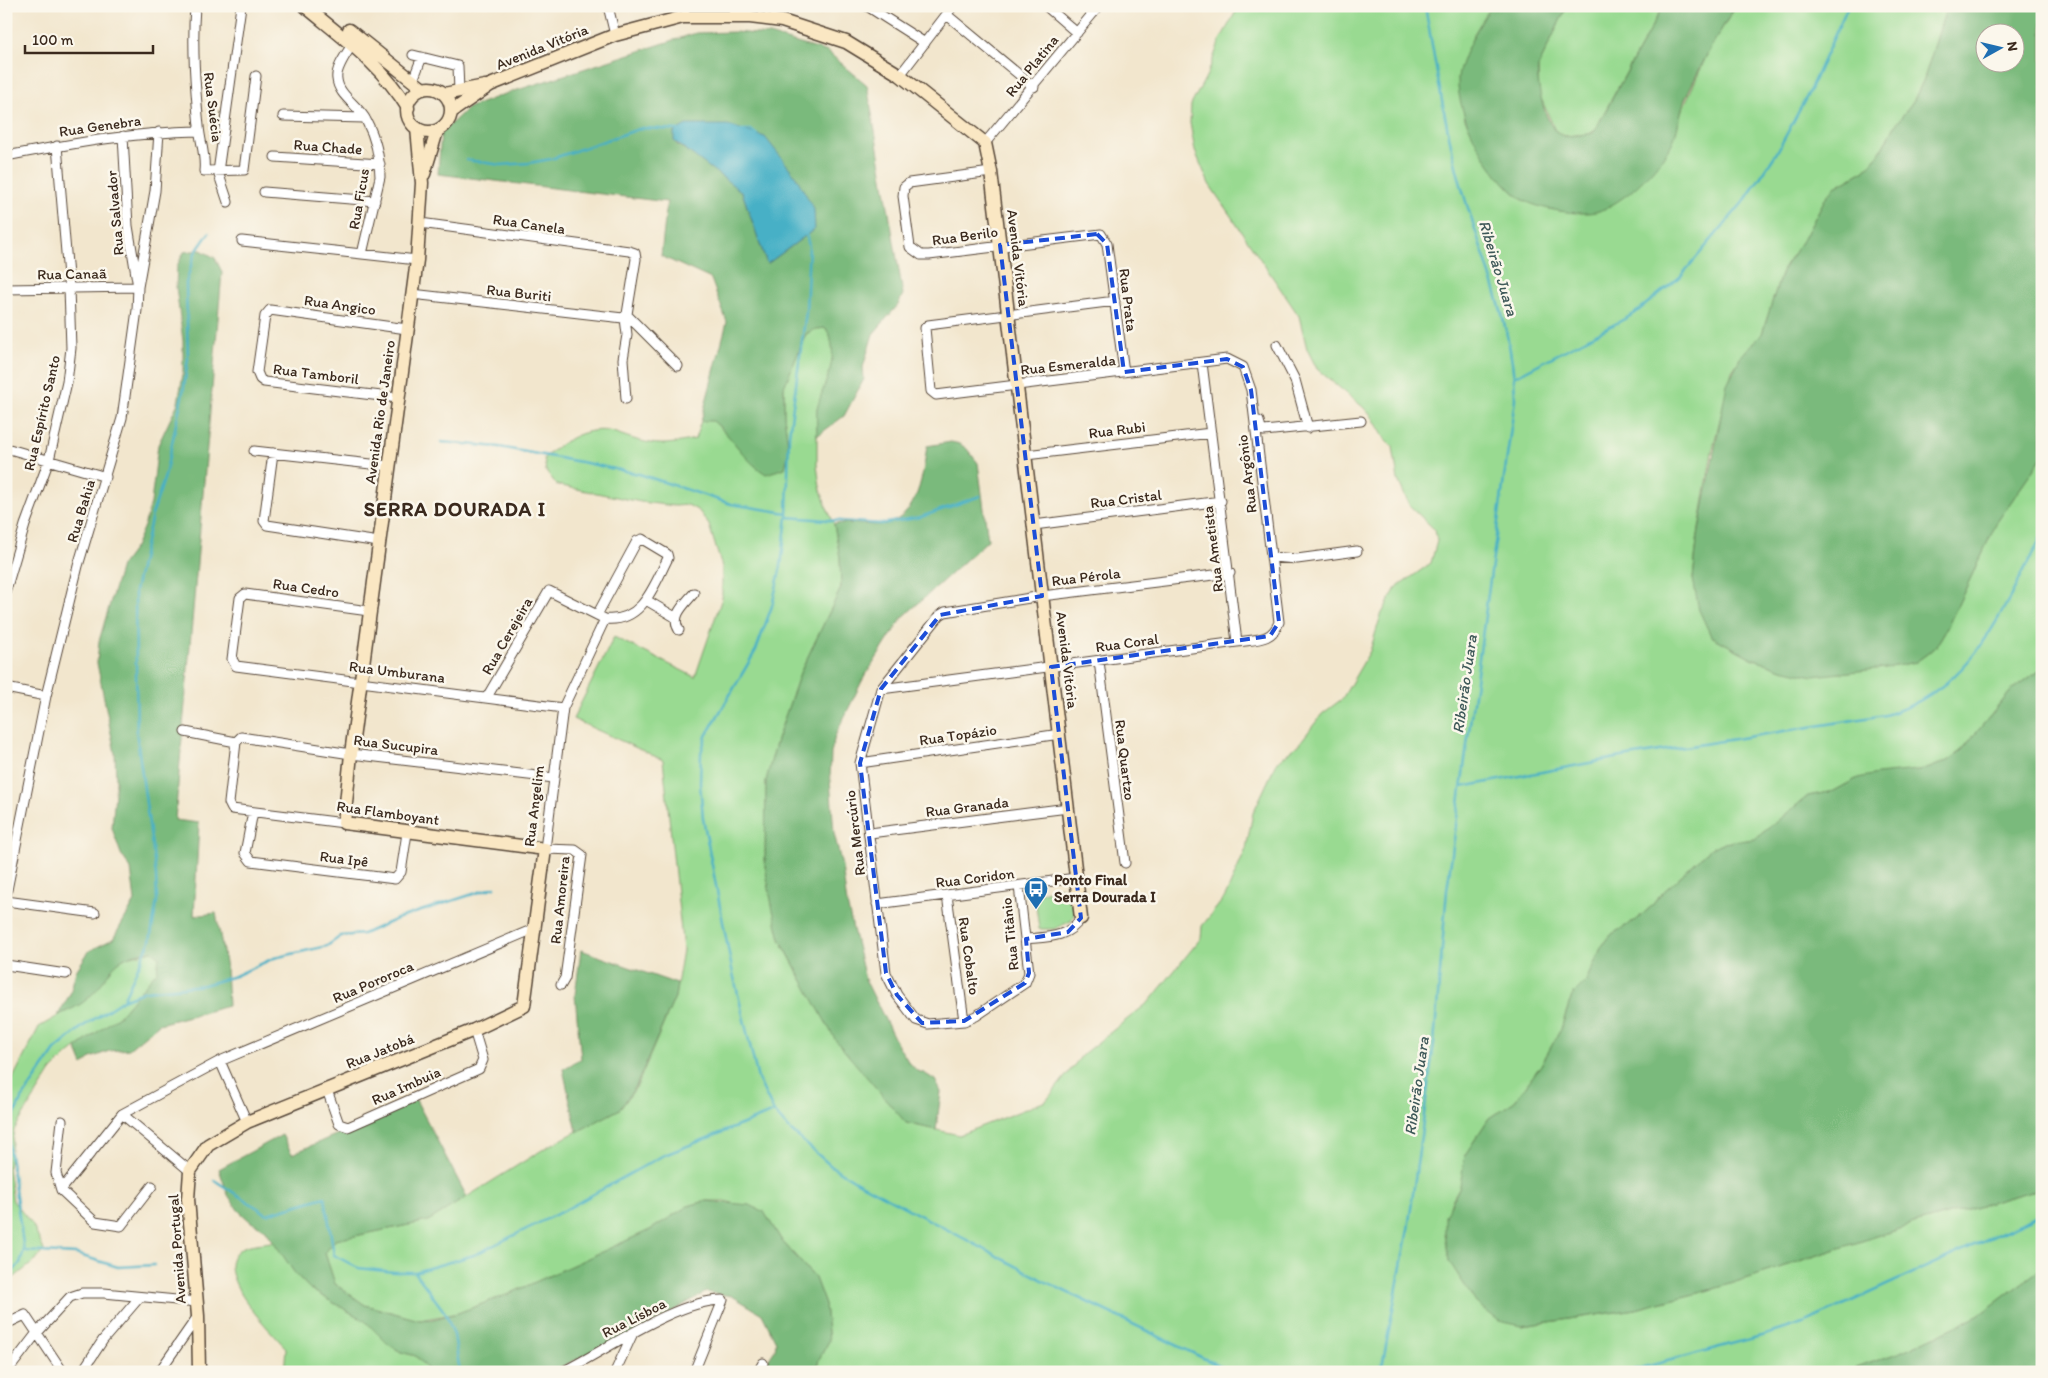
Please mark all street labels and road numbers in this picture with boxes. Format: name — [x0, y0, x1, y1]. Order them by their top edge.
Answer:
street label: Avenida Vitória — [493, 20, 591, 74]
street label: Rua Platina — [1002, 31, 1063, 100]
street label: Rua Suécia — [200, 71, 226, 144]
street label: Rua Genebra — [58, 111, 143, 141]
street label: Rua Chade — [293, 136, 363, 158]
street label: Rua Ficus — [345, 167, 373, 231]
street label: Rua Salvador — [102, 170, 128, 256]
street label: Avenida Vitória — [1003, 208, 1033, 308]
street label: Rua Canela — [492, 210, 567, 238]
street label: Rua Berilo — [931, 222, 999, 250]
street label: Rua Canaã — [37, 264, 107, 284]
street label: Rua Prata — [1115, 267, 1141, 333]
street label: Rua Buriti — [486, 281, 552, 305]
street label: Rua Angico — [303, 291, 377, 319]
street label: Avenida Rio de Janeiro — [361, 339, 399, 485]
street label: Rua Esmeralda — [1019, 351, 1117, 379]
street label: Rua Espírito Santo — [20, 353, 64, 473]
street label: Rua Tamboril — [272, 360, 361, 388]
street label: Rua Rubi — [1087, 418, 1147, 442]
street label: Rua Argônio — [1233, 434, 1261, 514]
street label: Rua Bahia — [63, 477, 99, 545]
street label: Rua Cristal — [1089, 486, 1164, 512]
street label: Rua Ametista — [1199, 504, 1227, 593]
street label: Rua Pérola — [1050, 564, 1122, 590]
street label: Rua Cedro — [272, 574, 340, 602]
street label: Rua Cerejeira — [478, 594, 537, 678]
street label: Avenida Vitória — [1052, 610, 1082, 710]
street label: Rua Coral — [1094, 630, 1160, 656]
street label: Rua Umburana — [348, 657, 447, 687]
street label: Rua Quartzo — [1111, 719, 1139, 801]
street label: Rua Topázio — [918, 721, 998, 749]
street label: Rua Sucupira — [353, 731, 440, 759]
street label: Rua Angelim — [520, 764, 548, 848]
street label: Rua Mercúrio — [841, 789, 869, 877]
street label: Rua Granada — [924, 793, 1010, 821]
street label: Rua Flamboyant — [335, 797, 441, 829]
street label: Rua Ipê — [319, 847, 369, 871]
street label: Rua Amoreira — [546, 855, 574, 945]
street label: Rua Coridon — [935, 864, 1016, 892]
street label: Rua Titânio — [997, 897, 1023, 971]
street label: Rua Cobalto — [955, 916, 983, 996]
street label: Rua Pororoca — [330, 957, 416, 1007]
street label: Rua Jatobá — [343, 1029, 417, 1073]
street label: Rua Imbuia — [369, 1063, 444, 1109]
street label: Avenida Portugal — [164, 1193, 190, 1304]
street label: Rua Lísboa — [599, 1294, 669, 1342]

